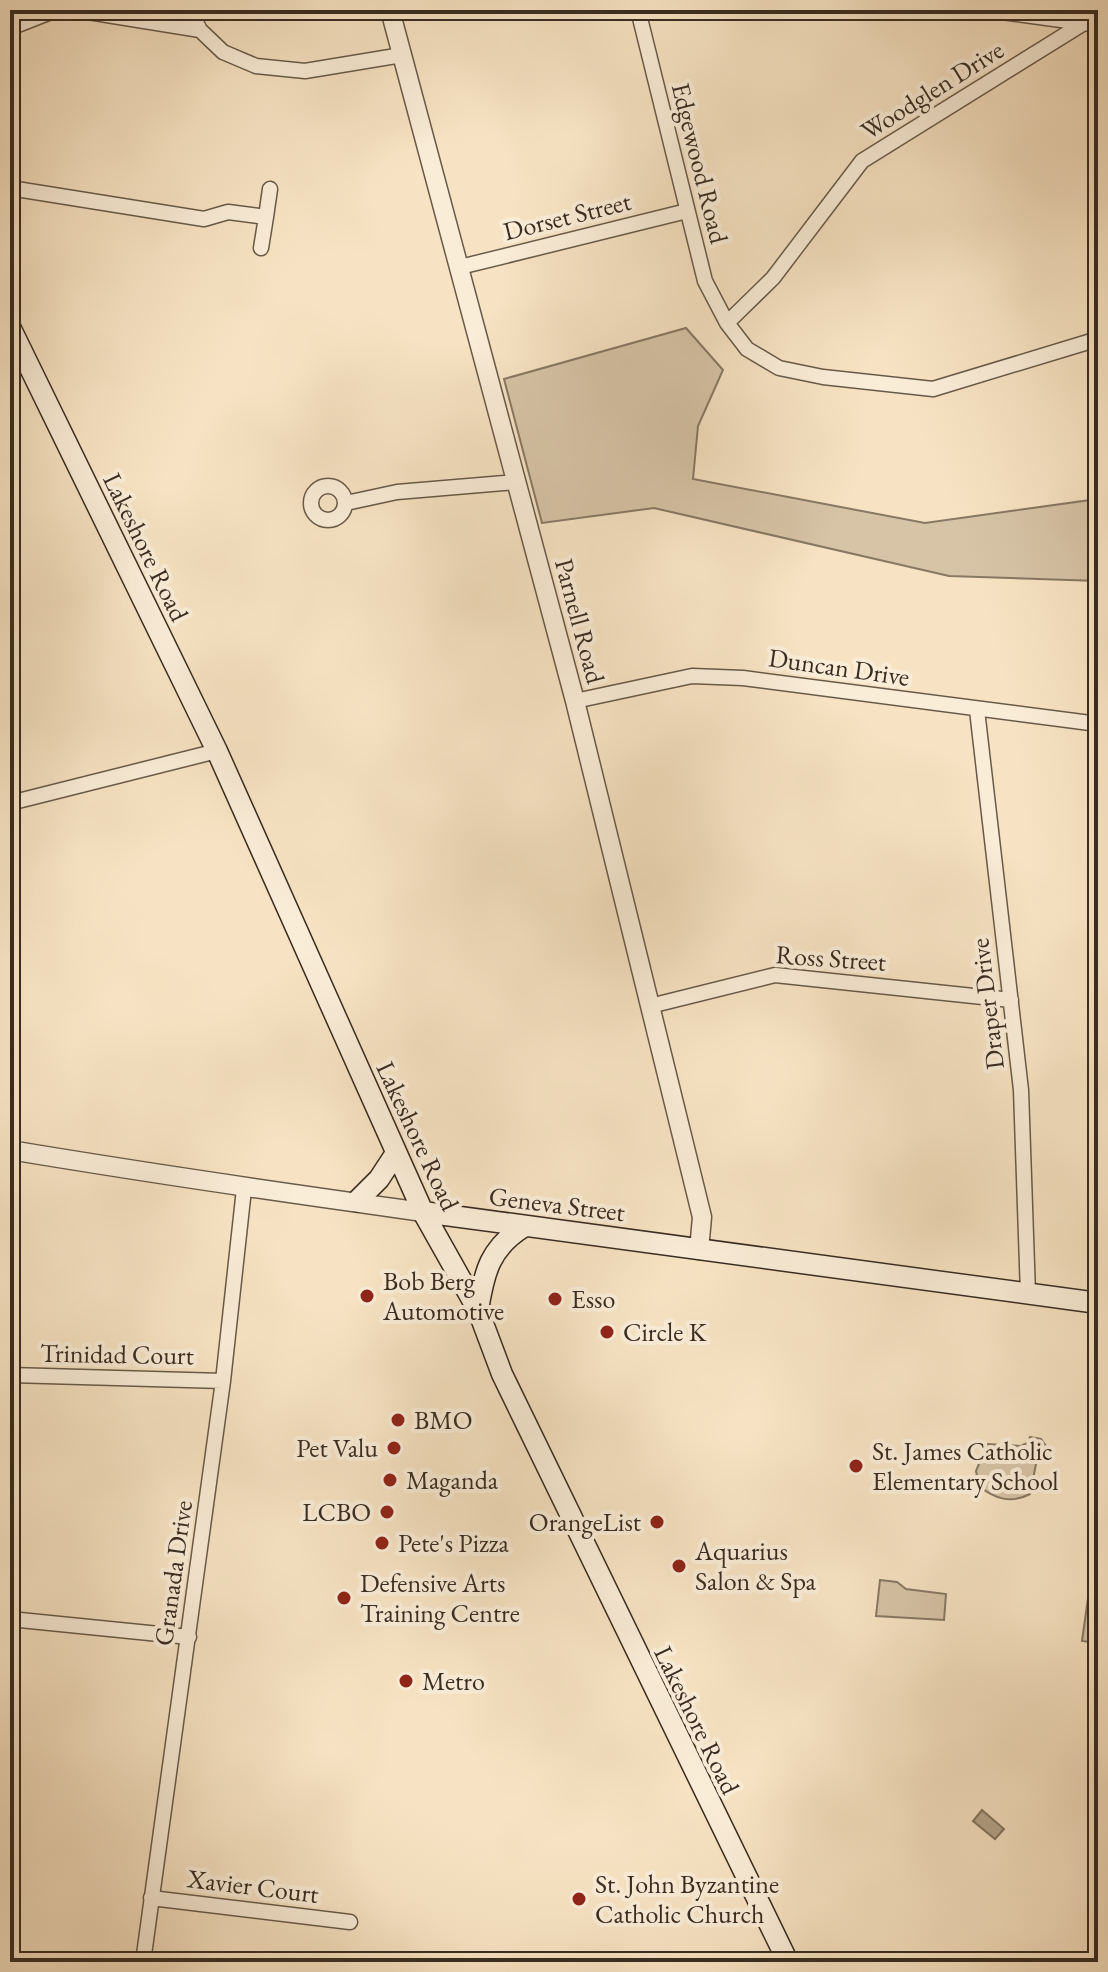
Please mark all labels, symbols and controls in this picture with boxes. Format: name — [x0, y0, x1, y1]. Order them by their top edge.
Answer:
street label: Woodglen Drive — [854, 33, 1010, 147]
street label: Edgewood Road — [664, 79, 737, 248]
street label: Dorset Street — [500, 184, 634, 248]
street label: Lakeshore Road — [95, 467, 197, 628]
street label: Parnell Road — [547, 555, 613, 688]
street label: Duncan Drive — [766, 640, 912, 694]
street label: Ross Street — [775, 937, 887, 979]
street label: Draper Drive — [962, 937, 1012, 1071]
street label: Lakeshore Road — [369, 1056, 468, 1217]
street label: Geneva Street — [487, 1179, 627, 1229]
place label: Bob Berg Automotive — [382, 1264, 504, 1328]
place label: Esso — [571, 1282, 615, 1316]
marker: Bob Berg Automotive — [358, 1287, 376, 1305]
marker: Esso — [546, 1290, 564, 1308]
place label: Circle K — [623, 1315, 707, 1349]
marker: Circle K — [598, 1323, 616, 1341]
street label: Trinidad Court — [40, 1336, 194, 1372]
place label: BMO — [414, 1403, 473, 1437]
marker: BMO — [389, 1411, 407, 1429]
place label: Pet Valu — [296, 1431, 378, 1465]
place label: St. James Catholic Elementary School — [872, 1434, 1059, 1498]
marker: Pet Valu — [385, 1439, 403, 1457]
marker: St. James Catholic Elementary School — [847, 1457, 865, 1475]
place label: Maganda — [406, 1463, 499, 1497]
marker: Maganda — [381, 1471, 399, 1489]
place label: LCBO — [302, 1495, 371, 1529]
street label: Granada Drive — [146, 1498, 200, 1648]
marker: LCBO — [378, 1503, 396, 1521]
place label: OrangeList — [529, 1505, 641, 1539]
marker: OrangeList — [648, 1513, 666, 1531]
place label: Pete's Pizza — [398, 1526, 510, 1560]
marker: Pete's Pizza — [373, 1534, 391, 1552]
place label: Aquarius Salon & Spa — [694, 1534, 816, 1598]
marker: Aquarius Salon & Spa — [670, 1557, 688, 1575]
place label: Defensive Arts Training Centre — [360, 1566, 520, 1630]
marker: Defensive Arts Training Centre — [335, 1589, 353, 1607]
street label: Lakeshore Road — [646, 1640, 748, 1801]
place label: Metro — [422, 1664, 485, 1698]
marker: Metro — [397, 1672, 415, 1690]
street label: Xavier Court — [184, 1861, 321, 1911]
place label: St. John Byzantine Catholic Church — [595, 1867, 779, 1931]
marker: St. John Byzantine Catholic Church — [570, 1890, 588, 1908]

